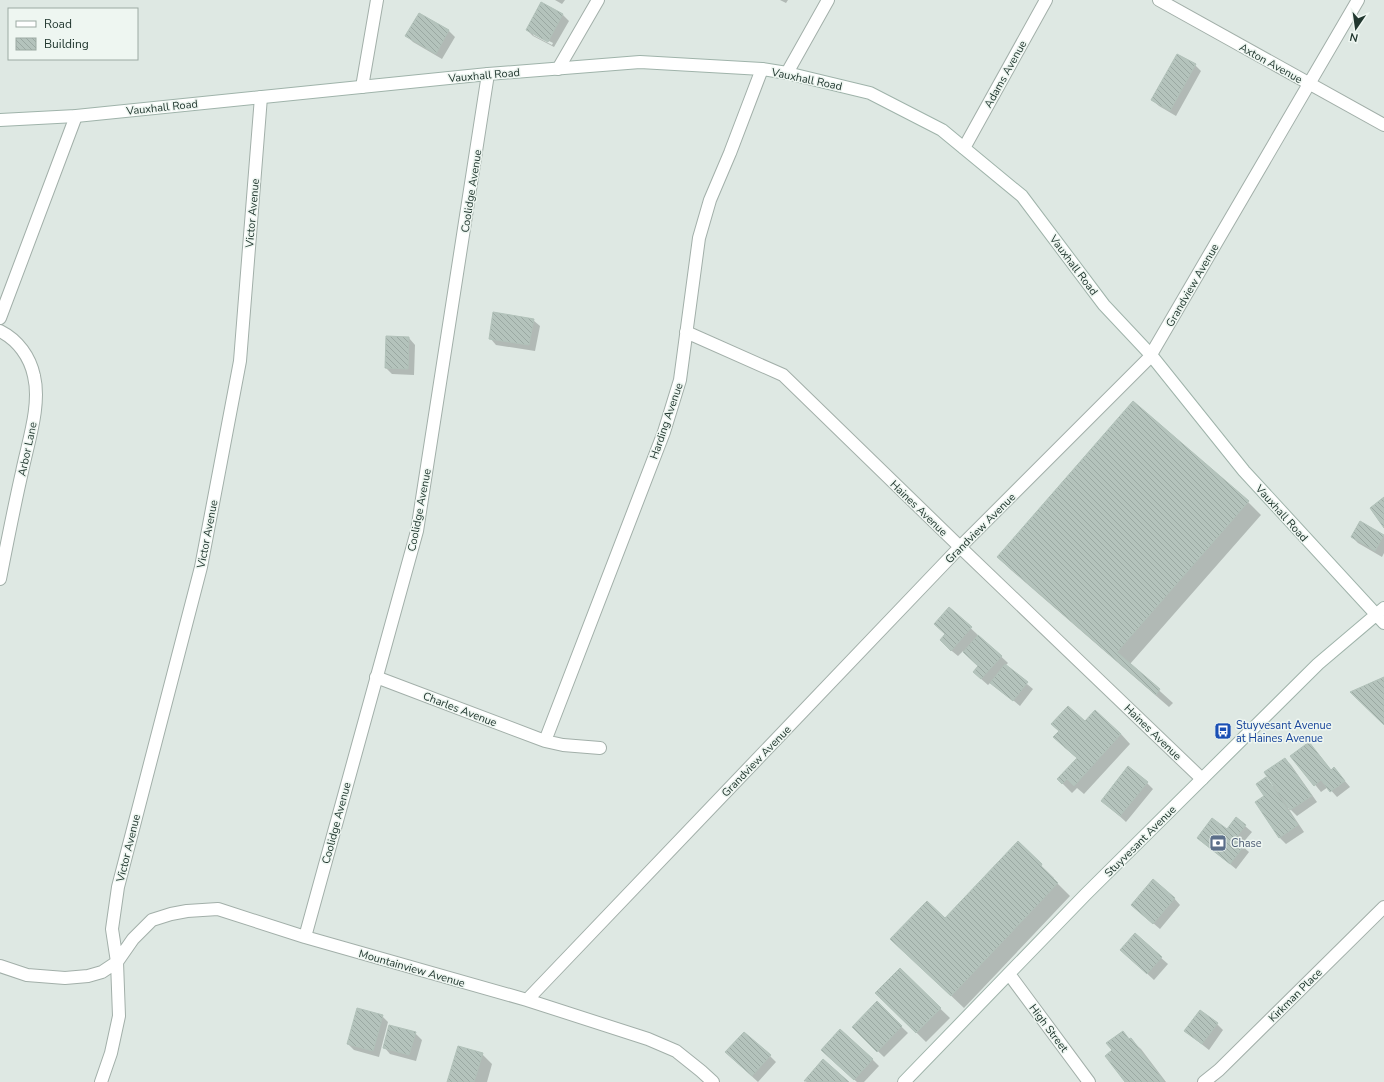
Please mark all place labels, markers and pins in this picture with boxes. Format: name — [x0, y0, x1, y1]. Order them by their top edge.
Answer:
place label: Stuyvesant Avenue at Haines Avenue — [1236, 718, 1332, 746]
bus stop icon: Stuyvesant Avenue at Haines Avenue — [1213, 721, 1233, 741]
bank icon: Chase — [1208, 833, 1228, 853]
place label: Chase — [1231, 836, 1262, 851]

